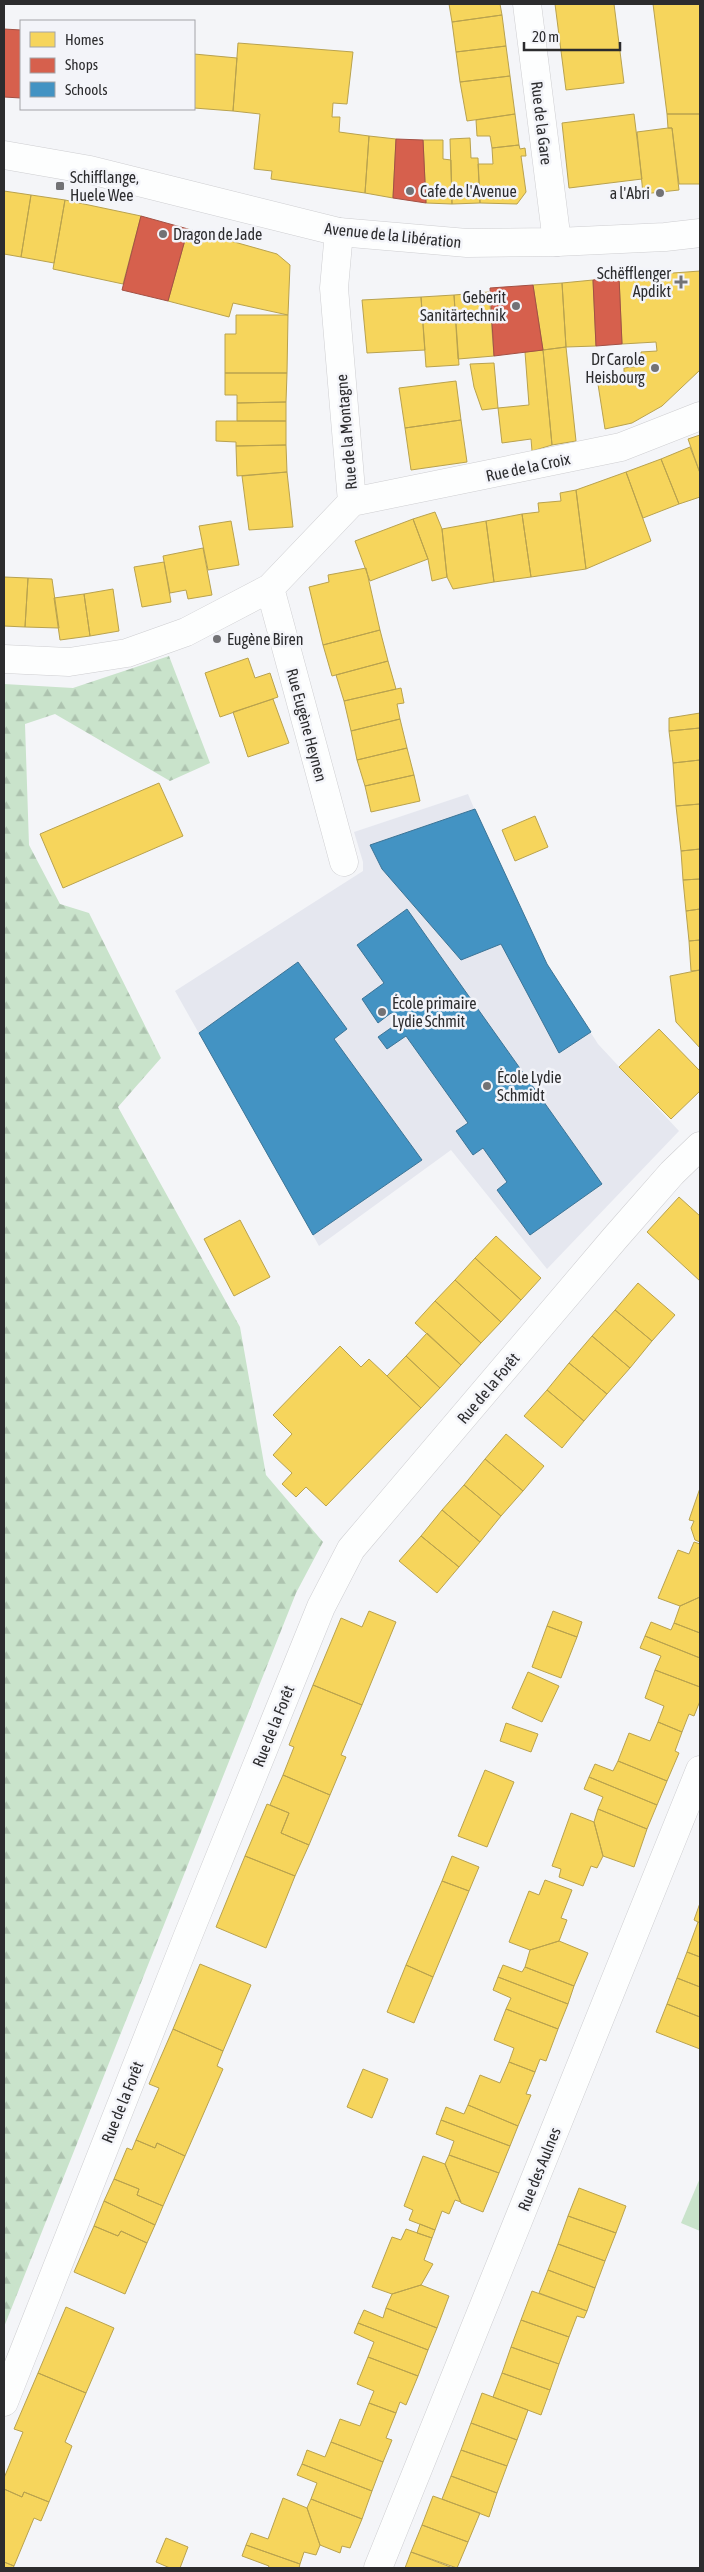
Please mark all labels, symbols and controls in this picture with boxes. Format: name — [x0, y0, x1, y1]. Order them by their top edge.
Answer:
legend — [20, 20, 195, 110]
scale bar — [524, 20, 620, 52]
text: 20 m — [532, 28, 559, 45]
text: Homes — [65, 31, 104, 48]
text: Shops — [65, 56, 98, 73]
street label: Rue de la Gare — [528, 80, 556, 166]
text: Schools — [65, 81, 108, 98]
place label: Schifflange, Huele Wee — [70, 168, 139, 204]
marker: Schifflange, Huele Wee — [54, 180, 66, 192]
place label: Cafe de l'Avenue — [420, 182, 517, 200]
place label: a l'Abri — [610, 184, 650, 202]
marker: Cafe de l'Avenue — [404, 185, 416, 197]
marker: a l'Abri — [654, 187, 666, 199]
street label: Avenue de la Libération — [324, 219, 462, 251]
place label: Dragon de Jade — [173, 225, 262, 244]
marker: Dragon de Jade — [157, 228, 169, 240]
place label: Schëfflenger Apdikt — [597, 264, 671, 301]
marker: Schëfflenger Apdikt — [675, 276, 687, 288]
place label: Geberit Sanitärtechnik — [420, 288, 506, 324]
marker: Geberit Sanitärtechnik — [510, 300, 522, 312]
place label: Dr Carole Heisbourg — [585, 350, 645, 387]
marker: Dr Carole Heisbourg — [649, 362, 661, 374]
street label: Rue de la Montagne — [332, 373, 361, 491]
street label: Rue de la Croix — [484, 449, 572, 485]
place label: Eugène Biren — [227, 630, 304, 649]
marker: Eugène Biren — [211, 633, 223, 645]
street label: Rue Eugène Heynen — [282, 666, 331, 784]
place label: École primaire Lydie Schmit — [392, 994, 476, 1031]
marker: École primaire Lydie Schmit — [376, 1006, 388, 1018]
place label: École Lydie Schmidt — [497, 1068, 561, 1104]
marker: École Lydie Schmidt — [481, 1080, 493, 1092]
street label: Rue de la Forêt — [453, 1349, 523, 1427]
street label: Rue de la Forêt — [248, 1682, 298, 1769]
street label: Rue de la Forêt — [97, 2058, 147, 2145]
street label: Rue des Aulnes — [514, 2124, 564, 2213]

